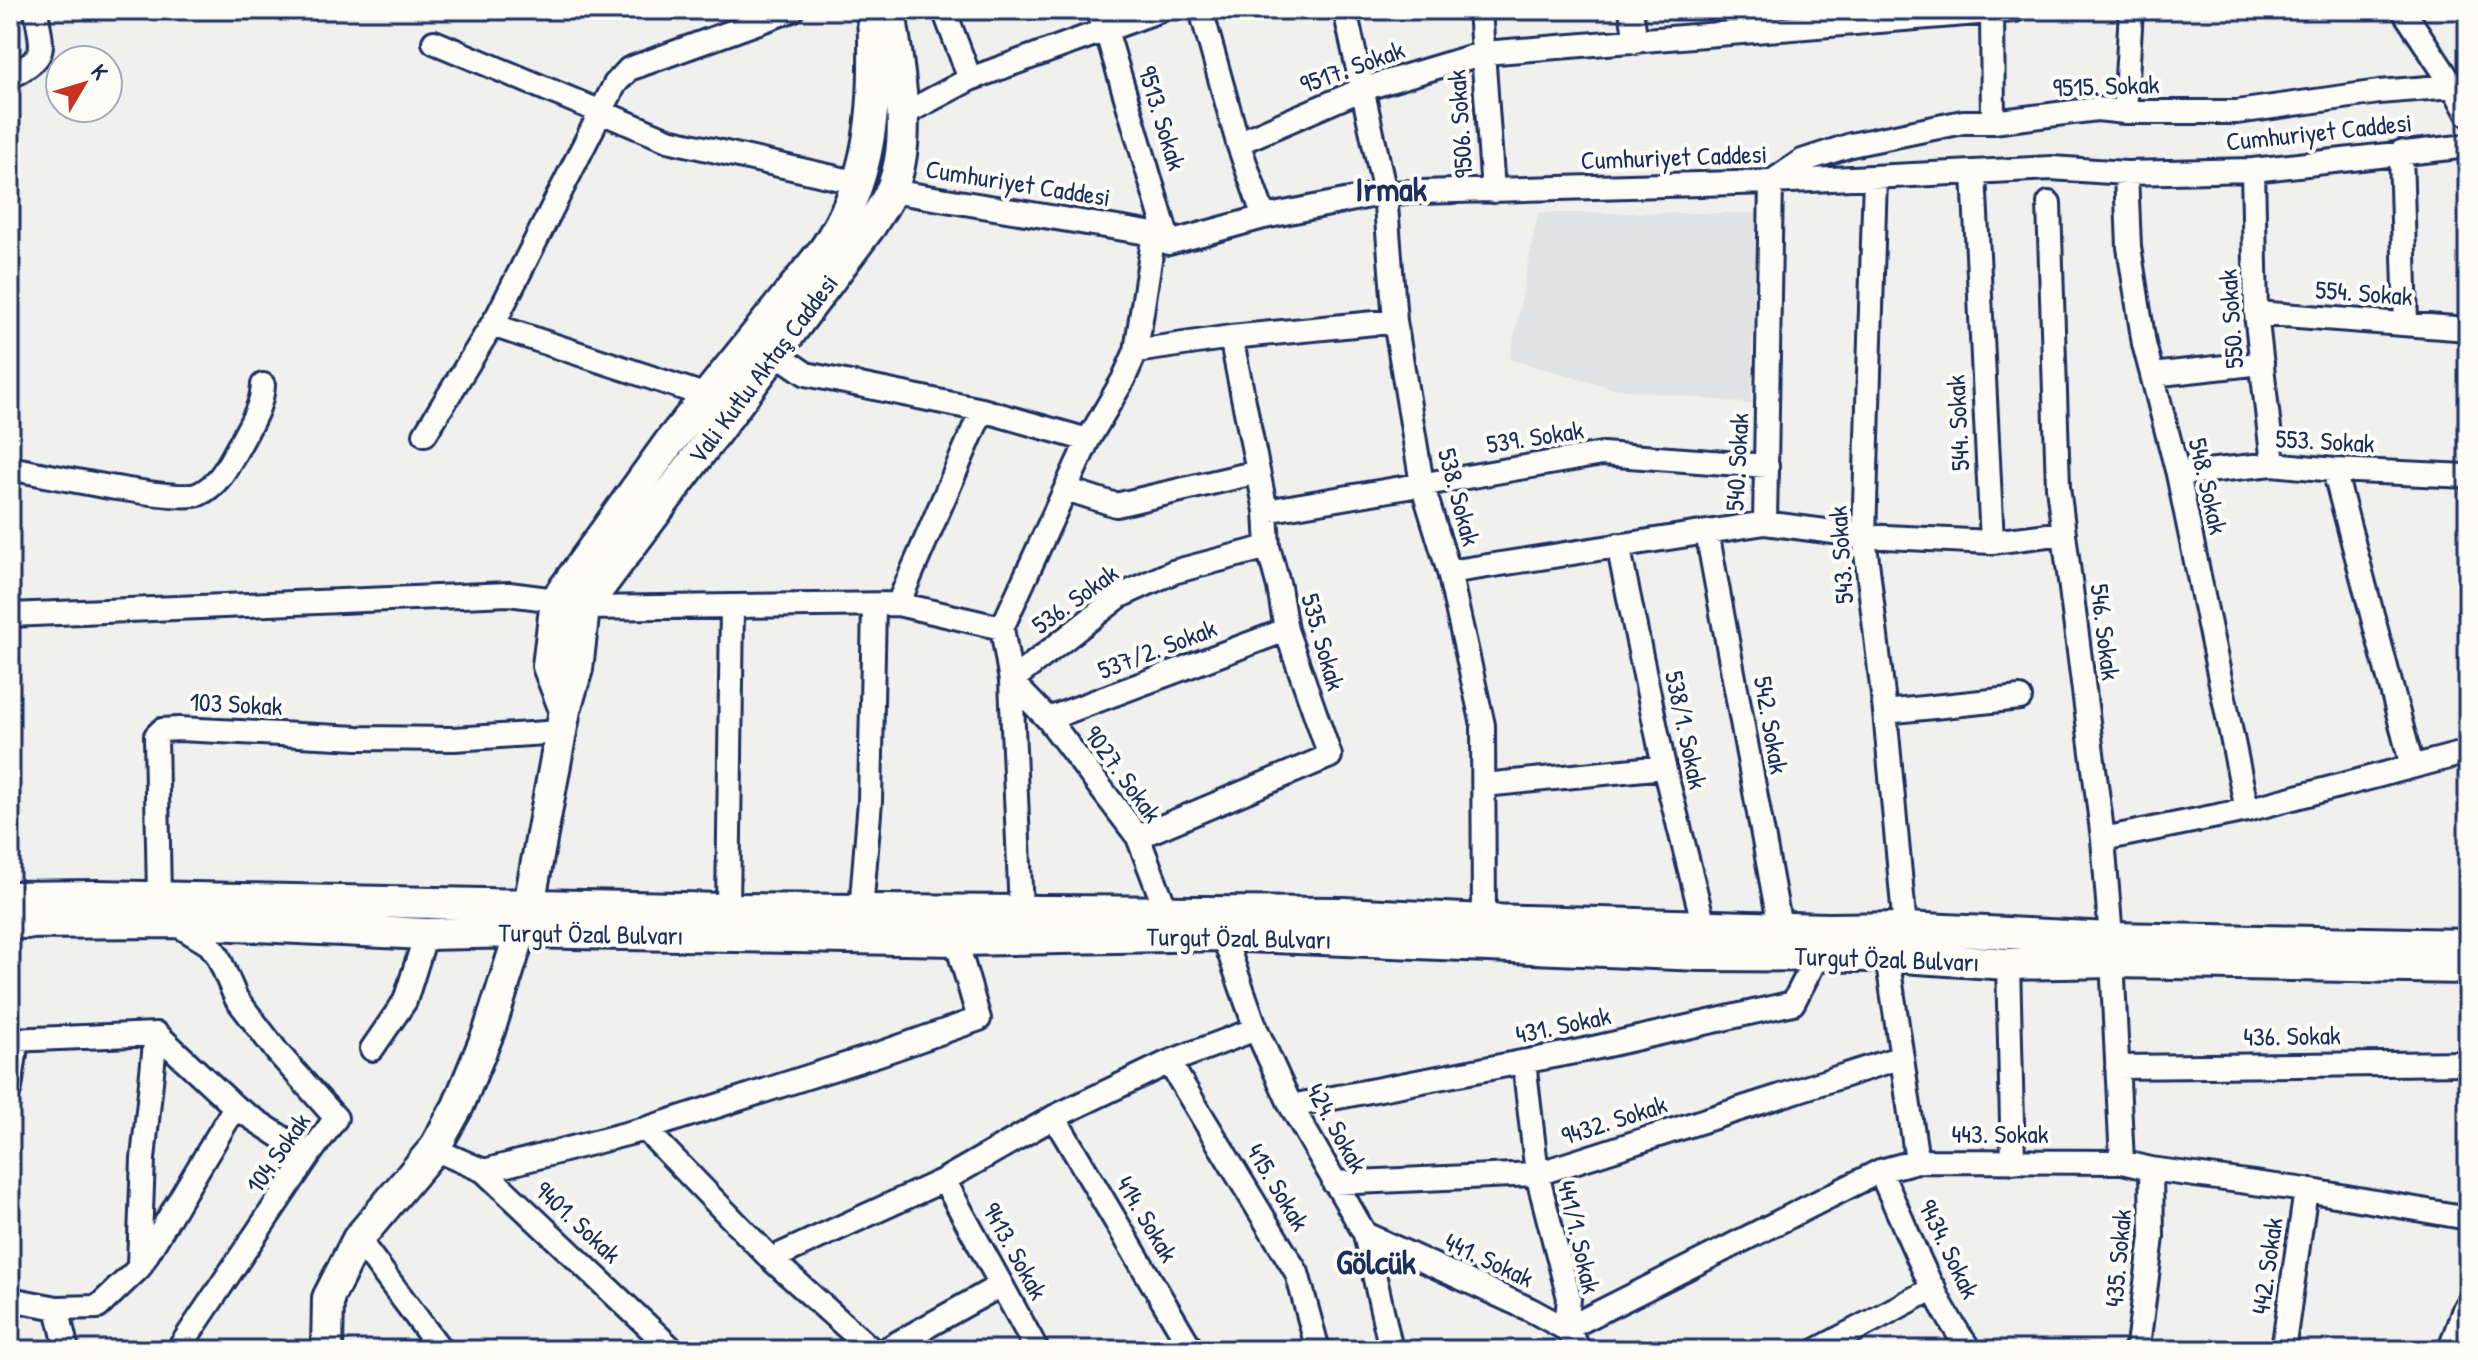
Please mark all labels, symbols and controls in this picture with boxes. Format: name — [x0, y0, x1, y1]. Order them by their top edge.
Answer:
street label: 9517. Sokak — [1295, 31, 1409, 102]
north arrow — [44, 44, 124, 124]
text: K — [84, 58, 115, 86]
street label: 9513. Sokak — [1130, 61, 1195, 175]
street label: 9515. Sokak — [2052, 66, 2160, 105]
street label: 9506. Sokak — [1438, 69, 1481, 179]
street label: Cumhuriyet Caddesi — [2224, 104, 2414, 159]
street label: Cumhuriyet Caddesi — [1580, 136, 1768, 177]
street label: Cumhuriyet Caddesi — [923, 151, 1113, 214]
district label: Irmak — [1355, 166, 1427, 212]
street label: Vali Kutlu Aktaş Caddesi — [680, 267, 846, 471]
street label: 550. Sokak — [2210, 268, 2251, 370]
street label: 554. Sokak — [2314, 272, 2414, 313]
street label: 544. Sokak — [1937, 374, 1977, 472]
street label: 539. Sokak — [1484, 412, 1586, 461]
street label: 540. Sokak — [1716, 412, 1757, 512]
street label: 553. Sokak — [2274, 420, 2376, 461]
street label: 548. Sokak — [2180, 434, 2237, 538]
street label: 538. Sokak — [1430, 444, 1489, 550]
street label: 543. Sokak — [1820, 505, 1861, 605]
street label: 536. Sokak — [1024, 555, 1125, 642]
street label: 546. Sokak — [2082, 582, 2129, 682]
street label: 535. Sokak — [1293, 589, 1354, 695]
street label: 537/2. Sokak — [1092, 610, 1221, 687]
street label: 538/1. Sokak — [1657, 668, 1716, 792]
street label: 542. Sokak — [1746, 673, 1797, 777]
street label: 103 Sokak — [189, 684, 284, 723]
street label: 9027. Sokak — [1076, 718, 1171, 829]
street label: Turgut Özal Bulvarı — [498, 914, 684, 953]
street label: Turgut Özal Bulvarı — [1146, 918, 1332, 957]
street label: Turgut Özal Bulvarı — [1794, 938, 1980, 979]
street label: 431. Sokak — [1512, 997, 1614, 1052]
street label: 436. Sokak — [2243, 1017, 2341, 1054]
street label: 424. Sokak — [1299, 1077, 1376, 1179]
street label: 9432. Sokak — [1557, 1086, 1671, 1153]
street label: 104 Sokak — [237, 1105, 318, 1200]
street label: 443. Sokak — [1952, 1116, 2049, 1151]
street label: 415. Sokak — [1239, 1137, 1318, 1237]
street label: 414. Sokak — [1108, 1169, 1187, 1269]
street label: 9401. Sokak — [528, 1173, 629, 1271]
street label: 441/1. Sokak — [1549, 1177, 1610, 1297]
street label: 9434. Sokak — [1910, 1193, 1989, 1304]
street label: 9413. Sokak — [974, 1196, 1057, 1306]
street label: 435. Sokak — [2096, 1207, 2139, 1308]
street label: 442. Sokak — [2242, 1215, 2291, 1317]
street label: 441. Sokak — [1439, 1224, 1540, 1295]
district label: Gölcük — [1336, 1239, 1416, 1285]

